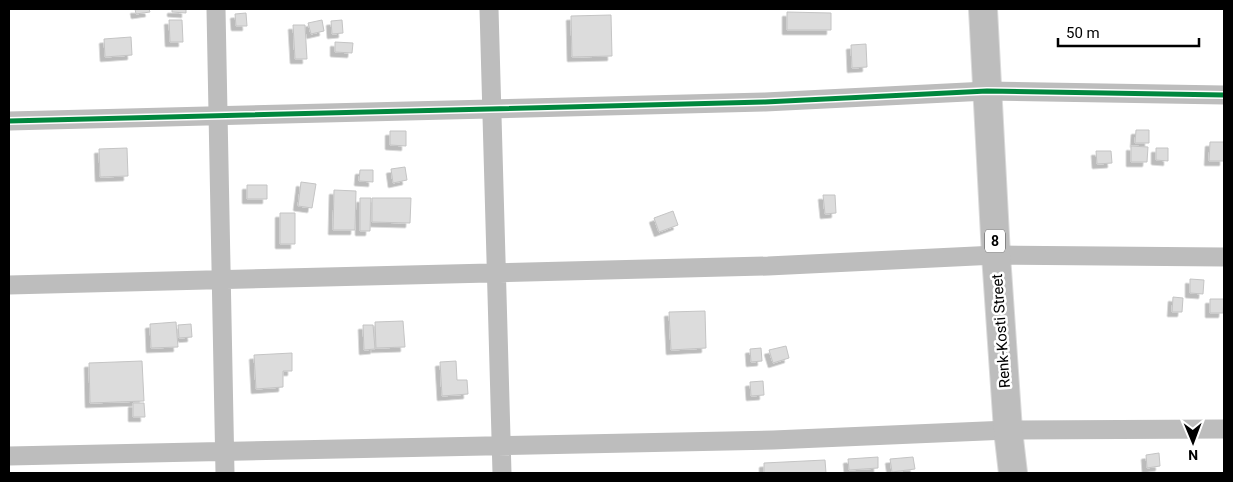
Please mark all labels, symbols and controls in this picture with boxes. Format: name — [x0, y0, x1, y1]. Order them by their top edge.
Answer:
scale bar — [1058, 15, 1199, 47]
text: 50 m — [1066, 24, 1100, 42]
road number: 8 — [985, 230, 1005, 252]
street label: Renk-Kosti Street — [988, 273, 1014, 389]
north arrow — [1168, 417, 1218, 467]
text: N — [1188, 447, 1198, 463]

